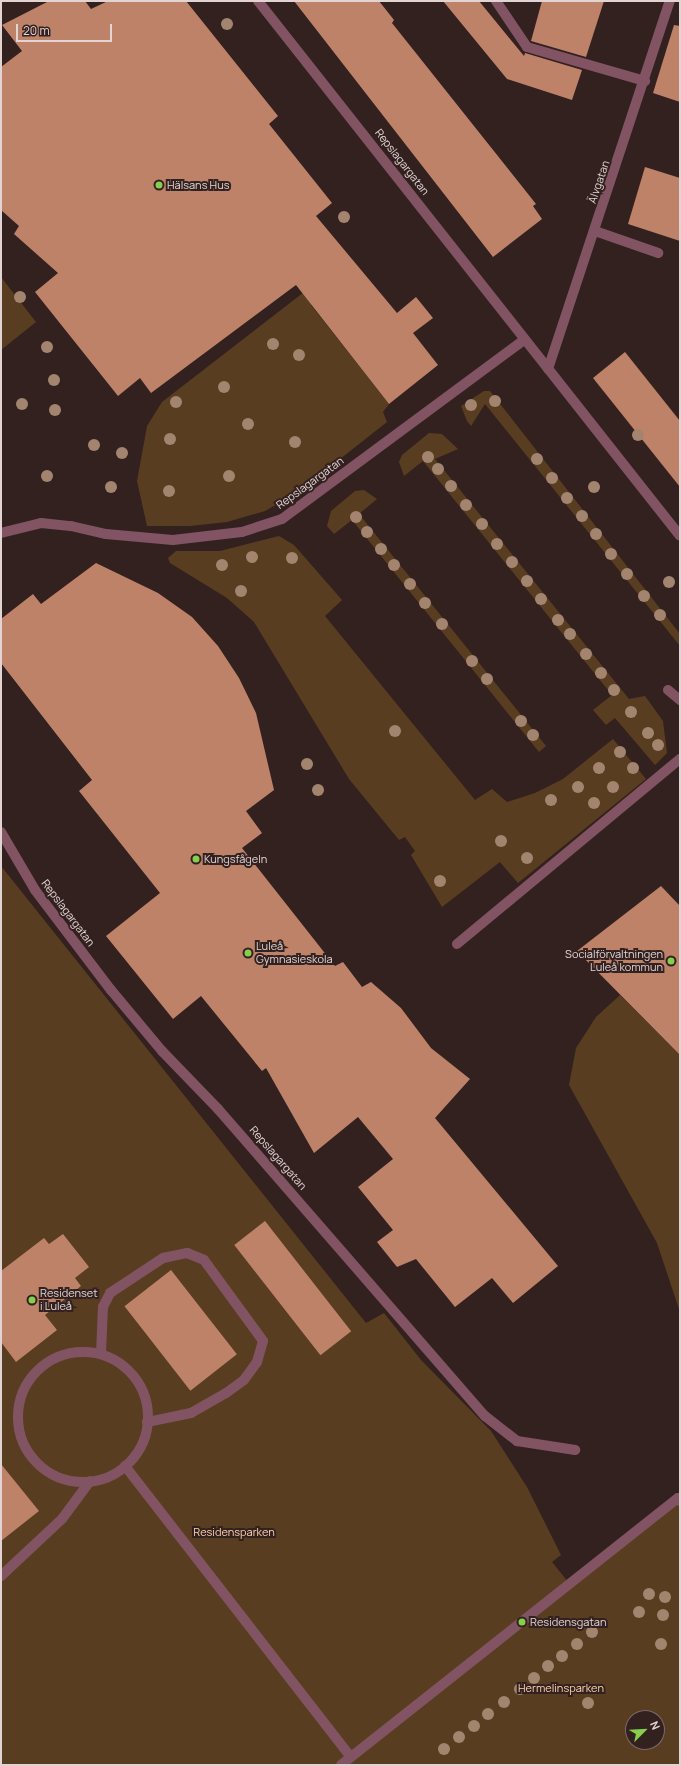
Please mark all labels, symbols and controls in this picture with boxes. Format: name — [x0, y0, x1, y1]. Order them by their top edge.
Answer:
scale bar — [18, 16, 114, 42]
text: 20 m — [23, 22, 50, 39]
street label: Repslagargatan — [372, 126, 432, 198]
street label: Älvgatan — [586, 159, 612, 205]
place label: Hälsans Hus — [167, 178, 229, 192]
marker: Hälsans Hus — [154, 180, 164, 190]
street label: Repslagargatan — [274, 454, 346, 512]
place label: Kungsfågeln — [204, 852, 267, 866]
marker: Kungsfågeln — [191, 854, 201, 864]
street label: Repslagargatan — [39, 877, 97, 949]
place label: Luleå Gymnasieskola — [256, 940, 333, 966]
marker: Luleå Gymnasieskola — [243, 948, 253, 958]
place label: Socialförvaltningen Luleå kommun — [565, 948, 663, 974]
marker: Socialförvaltningen Luleå kommun — [666, 956, 676, 966]
street label: Repslagargatan — [247, 1123, 309, 1193]
place label: Residenset i Luleå — [40, 1287, 98, 1313]
marker: Residenset i Luleå — [27, 1295, 37, 1305]
park label: Residensparken — [193, 1525, 275, 1539]
place label: Residensgatan — [530, 1615, 606, 1629]
marker: Residensgatan — [517, 1617, 527, 1627]
park label: Hermelinsparken — [518, 1681, 604, 1695]
north arrow — [625, 1710, 665, 1750]
text: N — [647, 1719, 664, 1732]

